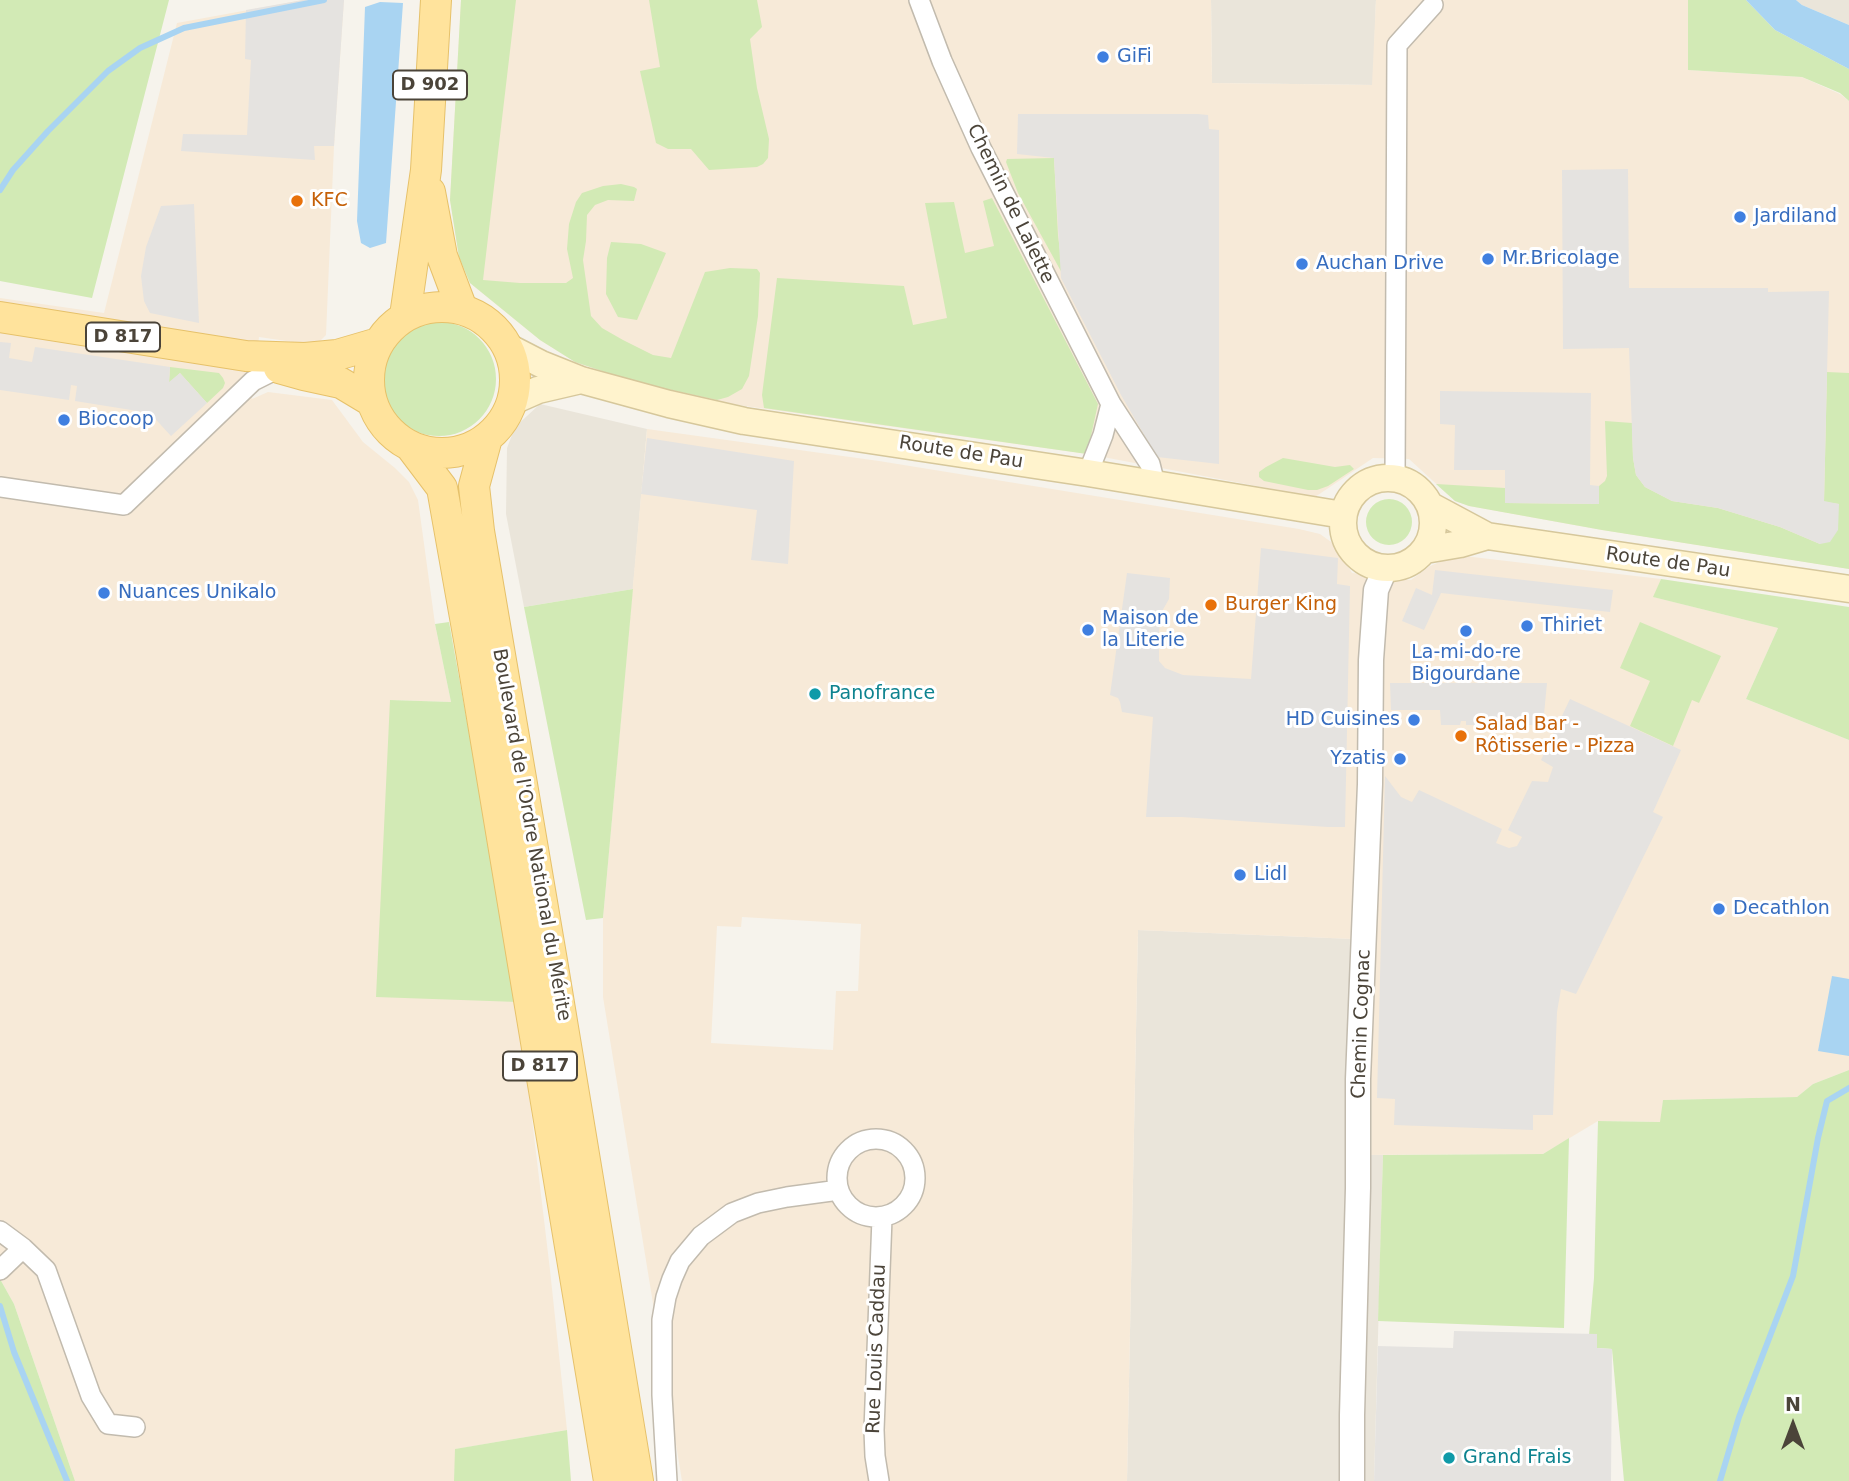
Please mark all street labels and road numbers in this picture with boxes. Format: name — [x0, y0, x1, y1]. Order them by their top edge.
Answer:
road number: D 902 — [393, 70, 467, 100]
street label: Chemin de Lalette — [962, 121, 1058, 287]
road number: D 817 — [86, 323, 160, 352]
street label: Route de Pau — [897, 432, 1025, 474]
street label: Route de Pau — [1604, 543, 1732, 583]
street label: Boulevard de l'Ordre National du Mérite — [487, 647, 575, 1023]
street label: Chemin Cognac — [1348, 949, 1376, 1099]
road number: D 817 — [503, 1051, 577, 1080]
street label: Rue Louis Caddau — [863, 1264, 891, 1434]

